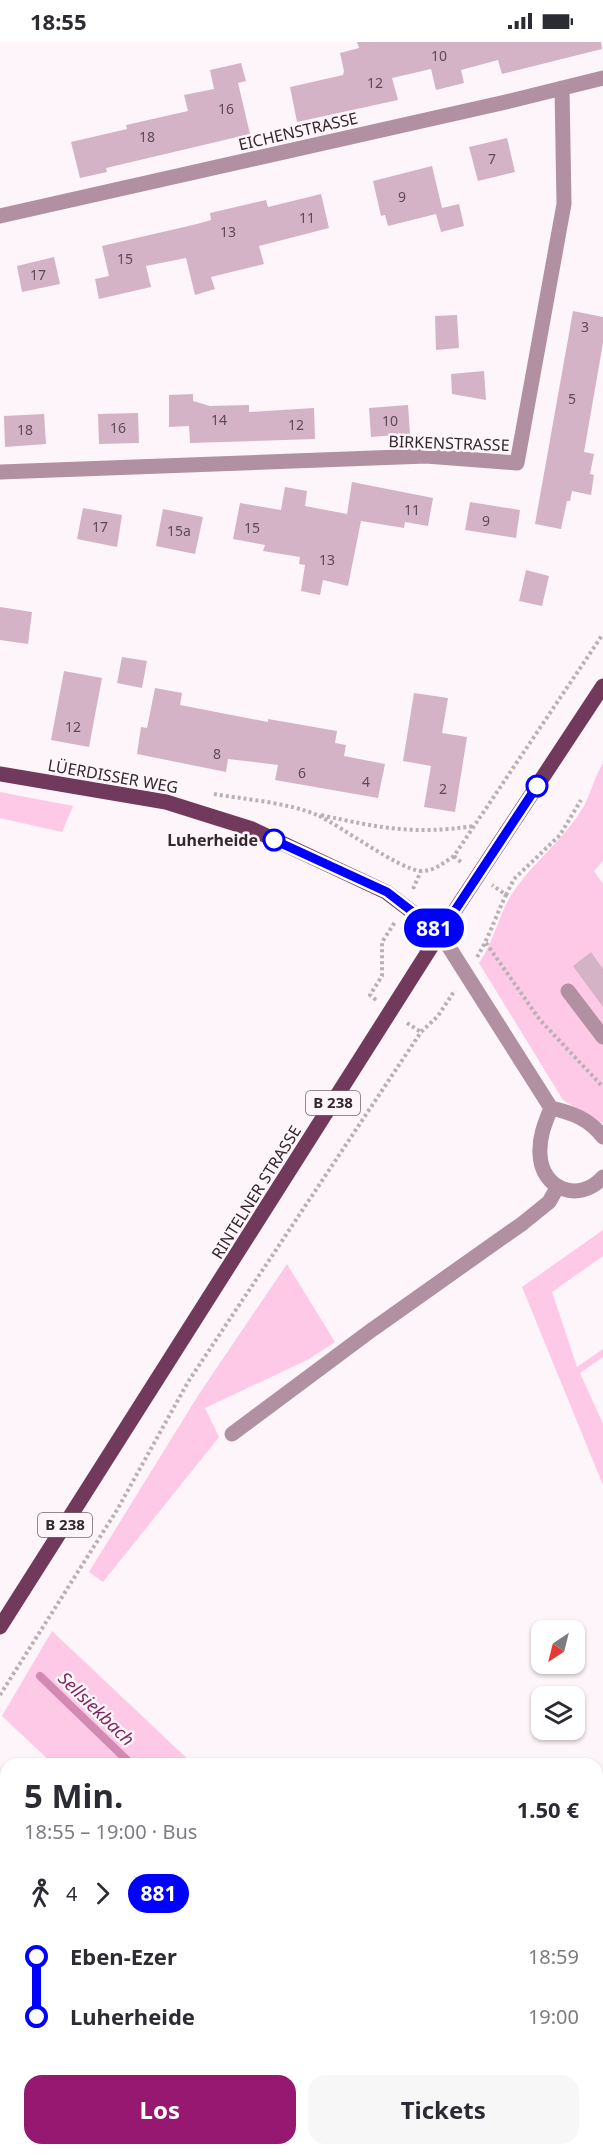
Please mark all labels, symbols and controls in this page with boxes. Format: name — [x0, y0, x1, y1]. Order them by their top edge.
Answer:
text: 18:55 — [30, 6, 87, 36]
house number: 10 — [431, 46, 447, 65]
house number: 12 — [367, 73, 383, 92]
house number: 16 — [218, 99, 234, 118]
street label: EICHENSTRASSE — [236, 107, 360, 155]
house number: 18 — [139, 127, 155, 146]
house number: 7 — [488, 149, 496, 168]
house number: 9 — [398, 187, 406, 206]
house number: 11 — [299, 208, 315, 227]
house number: 13 — [220, 222, 236, 241]
house number: 15 — [117, 249, 133, 268]
house number: 17 — [30, 265, 46, 284]
house number: 3 — [581, 317, 589, 336]
house number: 5 — [568, 389, 576, 408]
house number: 14 — [211, 410, 227, 429]
house number: 10 — [382, 411, 398, 430]
house number: 12 — [288, 415, 304, 434]
house number: 16 — [110, 418, 126, 437]
house number: 18 — [17, 420, 33, 439]
street label: BIRKENSTRASSE — [388, 430, 510, 456]
house number: 11 — [404, 500, 420, 519]
house number: 9 — [482, 511, 490, 530]
house number: 17 — [92, 517, 108, 536]
house number: 15 — [244, 518, 260, 537]
house number: 15a — [167, 521, 191, 540]
house number: 13 — [319, 550, 335, 569]
house number: 12 — [65, 717, 81, 736]
house number: 8 — [213, 744, 221, 763]
street label: LÜERDISSER WEG — [46, 754, 180, 798]
house number: 6 — [298, 763, 306, 782]
house number: 4 — [362, 772, 370, 791]
unlabelled marker — [526, 775, 548, 797]
house number: 2 — [439, 779, 447, 798]
place label: Luherheide — [167, 829, 258, 851]
marker: Luherheide — [263, 829, 285, 851]
line badge: 881 — [400, 908, 468, 948]
text: 881 — [416, 914, 452, 942]
road number: B 238 — [306, 1091, 360, 1115]
street label: RINTELNER STRASSE — [206, 1121, 306, 1263]
road number: B 238 — [38, 1513, 92, 1537]
north arrow — [531, 1620, 585, 1674]
map controls — [531, 1620, 585, 1740]
water label: Sellsiekbach — [54, 1666, 140, 1751]
button: layers — [531, 1686, 585, 1740]
text: 5 Min. — [24, 1773, 123, 1818]
text: 1.50 € — [517, 1794, 579, 1824]
text: 18:55 – 19:00 · Bus — [24, 1818, 197, 1845]
icon: walk — [24, 1877, 57, 1910]
icon: forward — [86, 1877, 119, 1910]
text: 881 — [140, 1879, 177, 1907]
text: 4 — [66, 1880, 77, 1907]
text: Eben-Ezer — [70, 1941, 177, 1971]
text: 18:59 — [528, 1943, 579, 1970]
text: Luherheide — [70, 2001, 195, 2031]
text: 19:00 — [528, 2003, 579, 2030]
button: Los — [24, 2075, 296, 2144]
button: Tickets — [308, 2075, 579, 2144]

